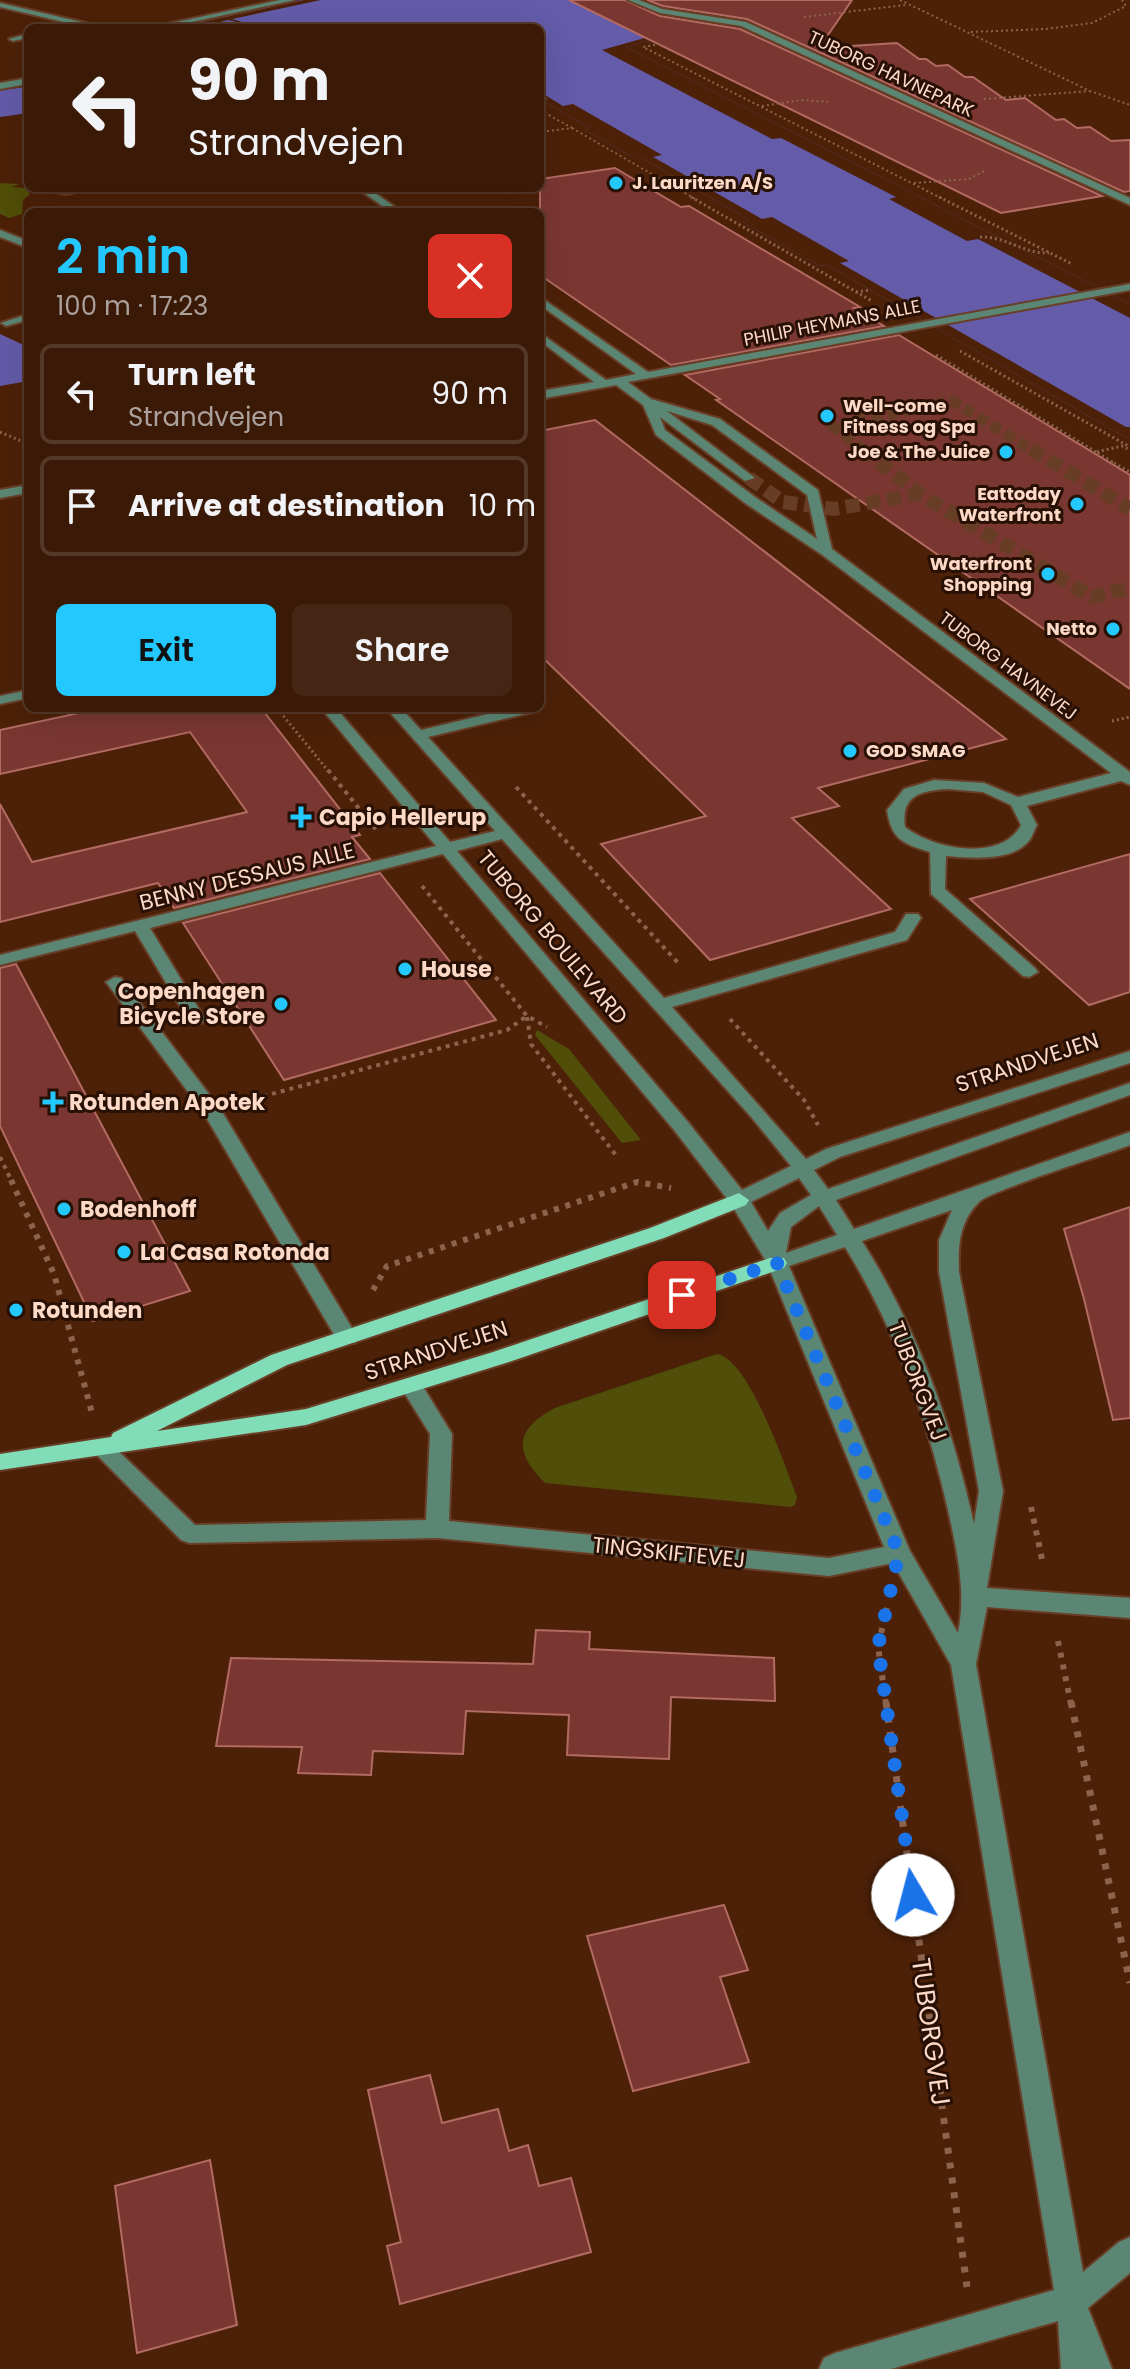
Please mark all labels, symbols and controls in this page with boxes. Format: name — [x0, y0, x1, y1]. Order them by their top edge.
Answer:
street label: TUBORG HAVNEPARK — [804, 24, 978, 123]
text: 90 m — [188, 41, 330, 120]
icon: left — [56, 56, 160, 160]
text: Strandvejen — [188, 117, 404, 168]
place label: J. Lauritzen A/S — [632, 170, 773, 195]
marker: J. Lauritzen A/S — [607, 174, 625, 192]
text: 2 min — [56, 223, 190, 290]
button: close — [428, 234, 512, 318]
text: 100 m · 17:23 — [56, 288, 208, 324]
street label: PHILIP HEYMANS ALLE — [741, 293, 922, 352]
text: Turn left — [128, 353, 256, 396]
icon: left — [60, 372, 104, 416]
text: 90 m — [431, 372, 508, 415]
place label: Well-come Fitness og Spa — [843, 393, 976, 439]
text: Strandvejen — [128, 399, 284, 435]
marker: Well-come Fitness og Spa — [818, 407, 836, 425]
place label: Joe & The Juice — [848, 439, 990, 464]
marker: Joe & The Juice — [997, 443, 1015, 461]
place label: Eattoday Waterfront — [959, 481, 1062, 527]
icon: arrive — [60, 484, 104, 528]
text: Arrive at destination — [128, 484, 445, 527]
text: 10 m — [469, 484, 536, 527]
marker: Eattoday Waterfront — [1068, 495, 1086, 513]
place label: Waterfront Shopping — [930, 551, 1032, 597]
marker: Waterfront Shopping — [1039, 565, 1057, 583]
button: Exit — [56, 604, 276, 696]
button: Share — [292, 604, 512, 696]
street label: TUBORG HAVNEVEJ — [934, 606, 1082, 726]
place label: Netto — [1046, 616, 1097, 641]
marker: Netto — [1104, 620, 1122, 638]
place label: GOD SMAG — [866, 738, 966, 763]
marker: GOD SMAG — [841, 742, 859, 760]
place label: Capio Hellerup — [319, 802, 486, 833]
marker: Capio Hellerup — [290, 806, 312, 828]
street label: BENNY DESSAUS ALLE — [136, 835, 358, 918]
street label: TUBORG BOULEVARD — [470, 843, 635, 1031]
place label: House — [421, 954, 492, 985]
marker: House — [396, 960, 414, 978]
place label: Copenhagen Bicycle Store — [118, 976, 265, 1032]
marker: Copenhagen Bicycle Store — [272, 995, 290, 1013]
street label: STRANDVEJEN — [952, 1025, 1103, 1100]
place label: Rotunden Apotek — [69, 1087, 266, 1118]
marker: Rotunden Apotek — [44, 1093, 62, 1111]
place label: Bodenhoff — [80, 1194, 197, 1225]
marker: Bodenhoff — [55, 1200, 73, 1218]
place label: La Casa Rotonda — [140, 1237, 330, 1268]
marker: La Casa Rotonda — [115, 1243, 133, 1261]
pin — [648, 1261, 716, 1329]
icon: arrive — [660, 1273, 704, 1317]
place label: Rotunden — [32, 1295, 142, 1326]
marker: Rotunden — [7, 1301, 25, 1319]
street label: STRANDVEJEN — [361, 1313, 512, 1388]
street label: TUBORGVEJ — [881, 1317, 955, 1445]
street label: TINGSKIFTEVEJ — [591, 1529, 747, 1576]
position arrow — [871, 1853, 955, 1937]
street label: TUBORGVEJ — [903, 1956, 959, 2108]

